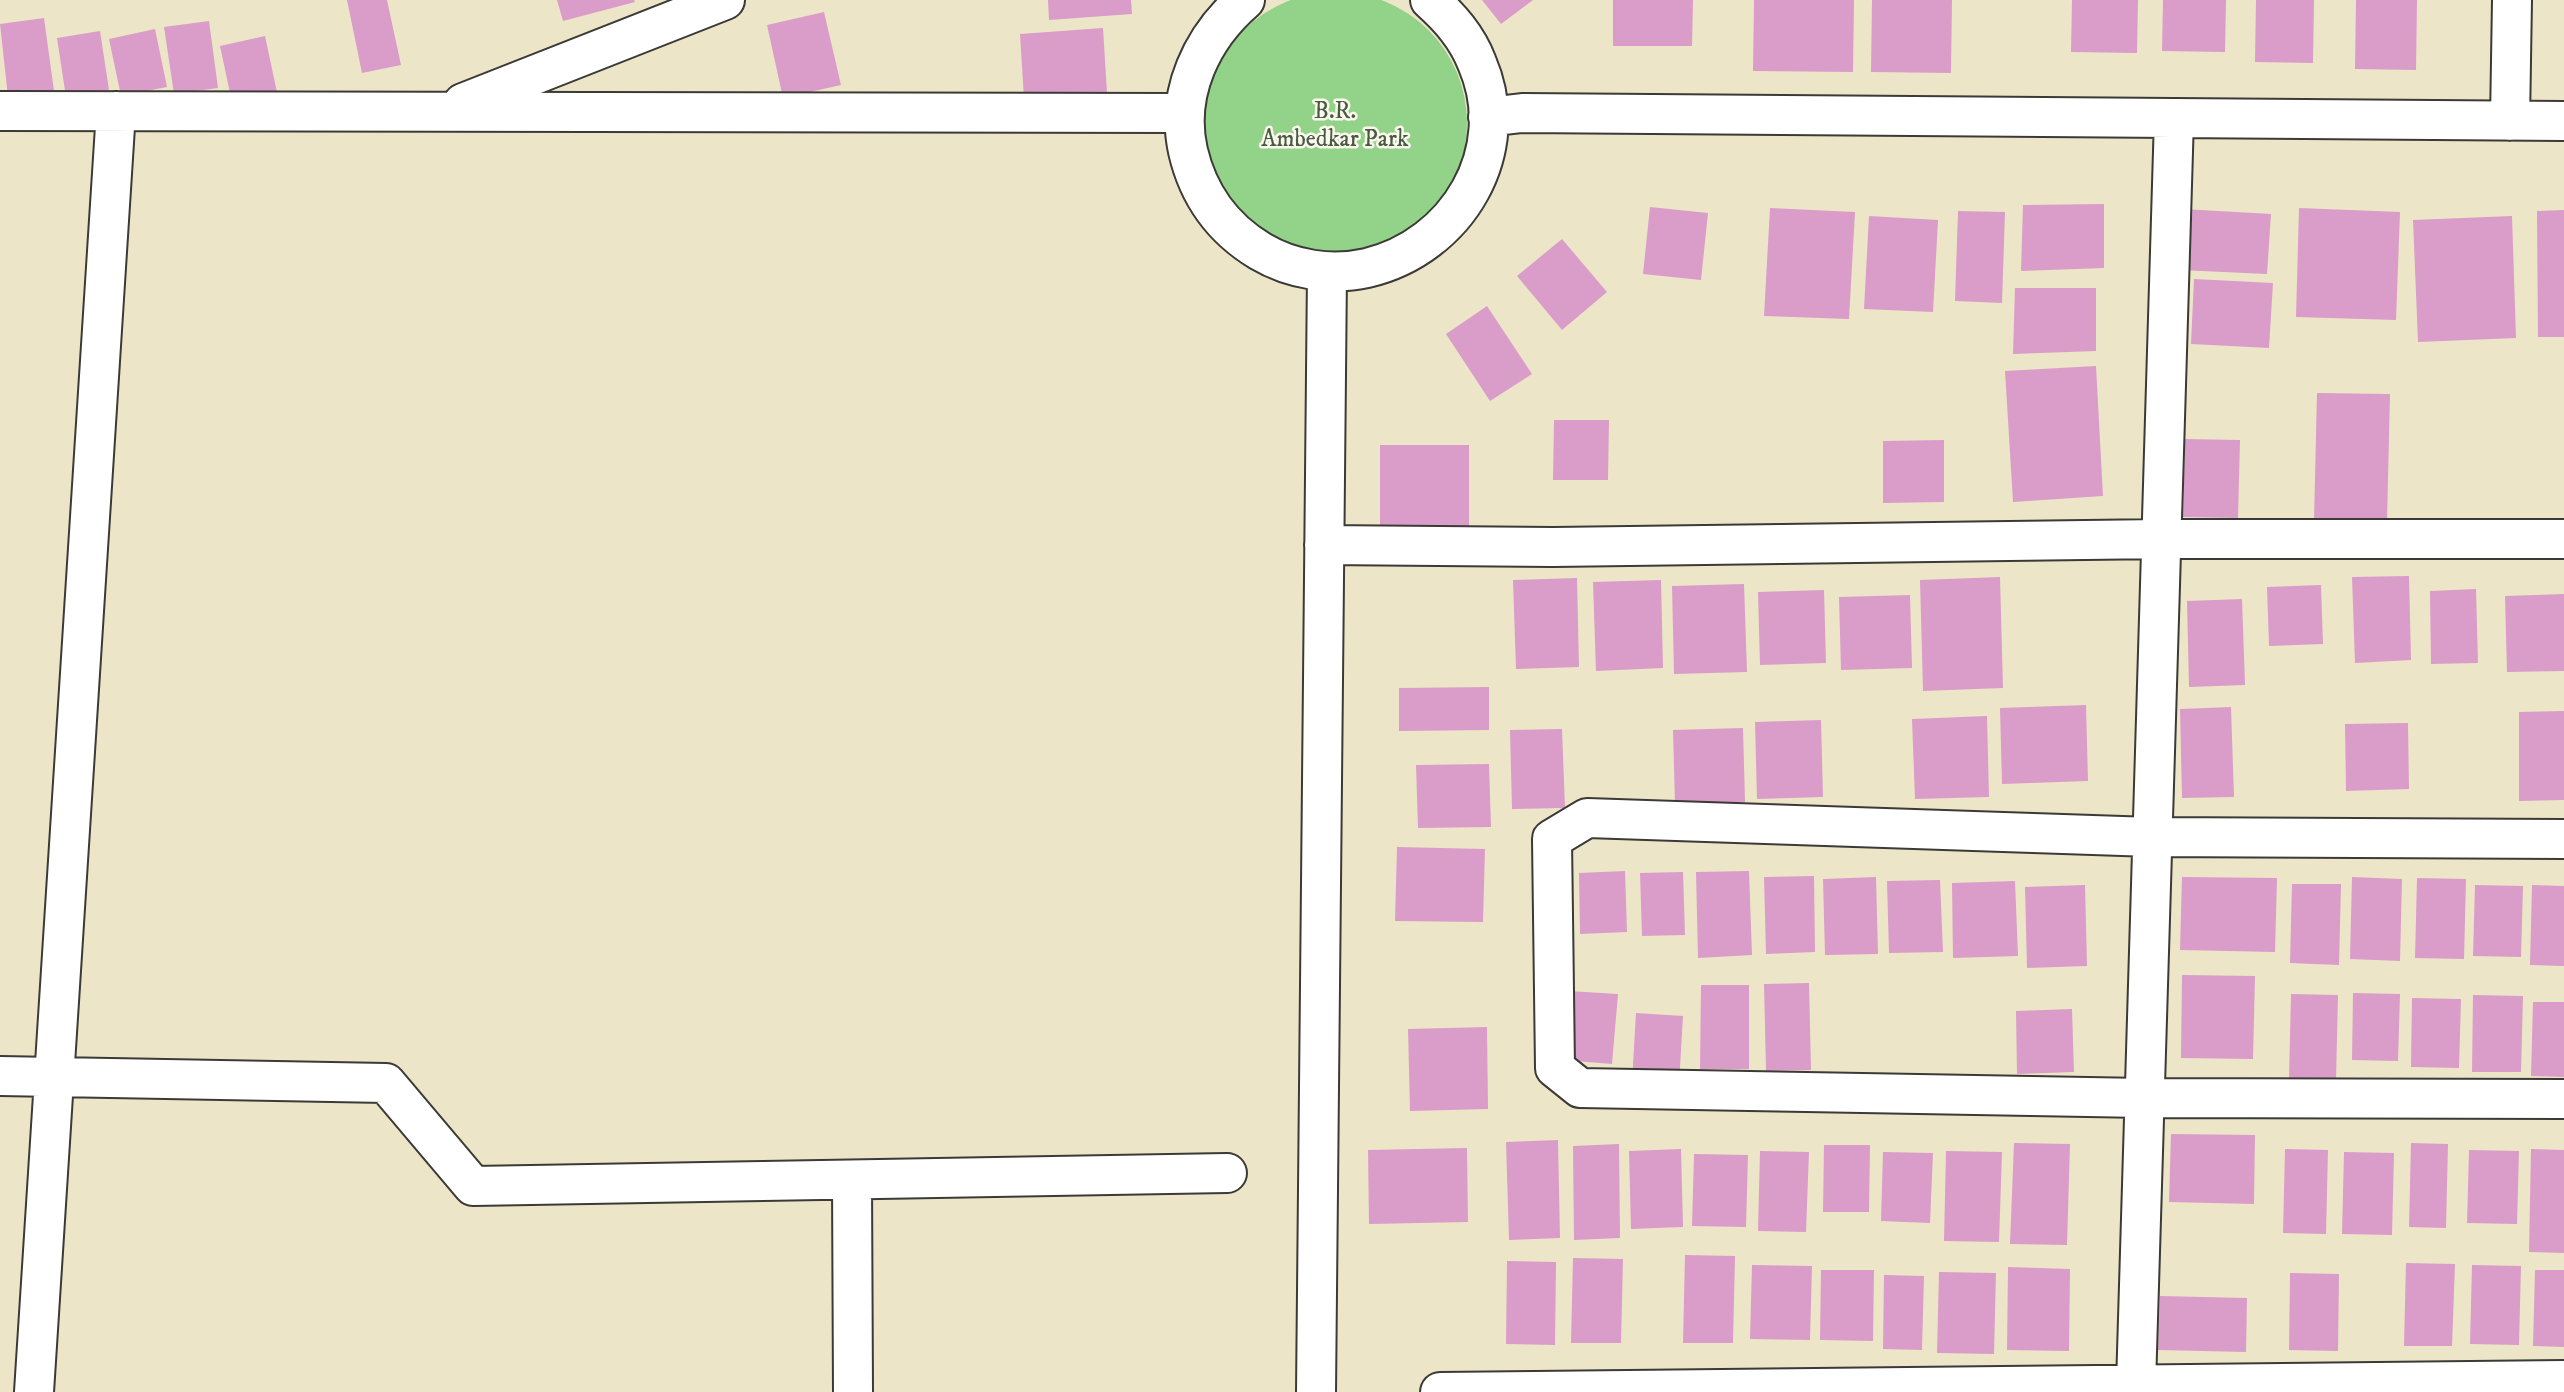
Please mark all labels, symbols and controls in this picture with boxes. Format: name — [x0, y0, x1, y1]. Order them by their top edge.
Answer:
park label: B.R. Ambedkar Park — [1261, 99, 1409, 155]

